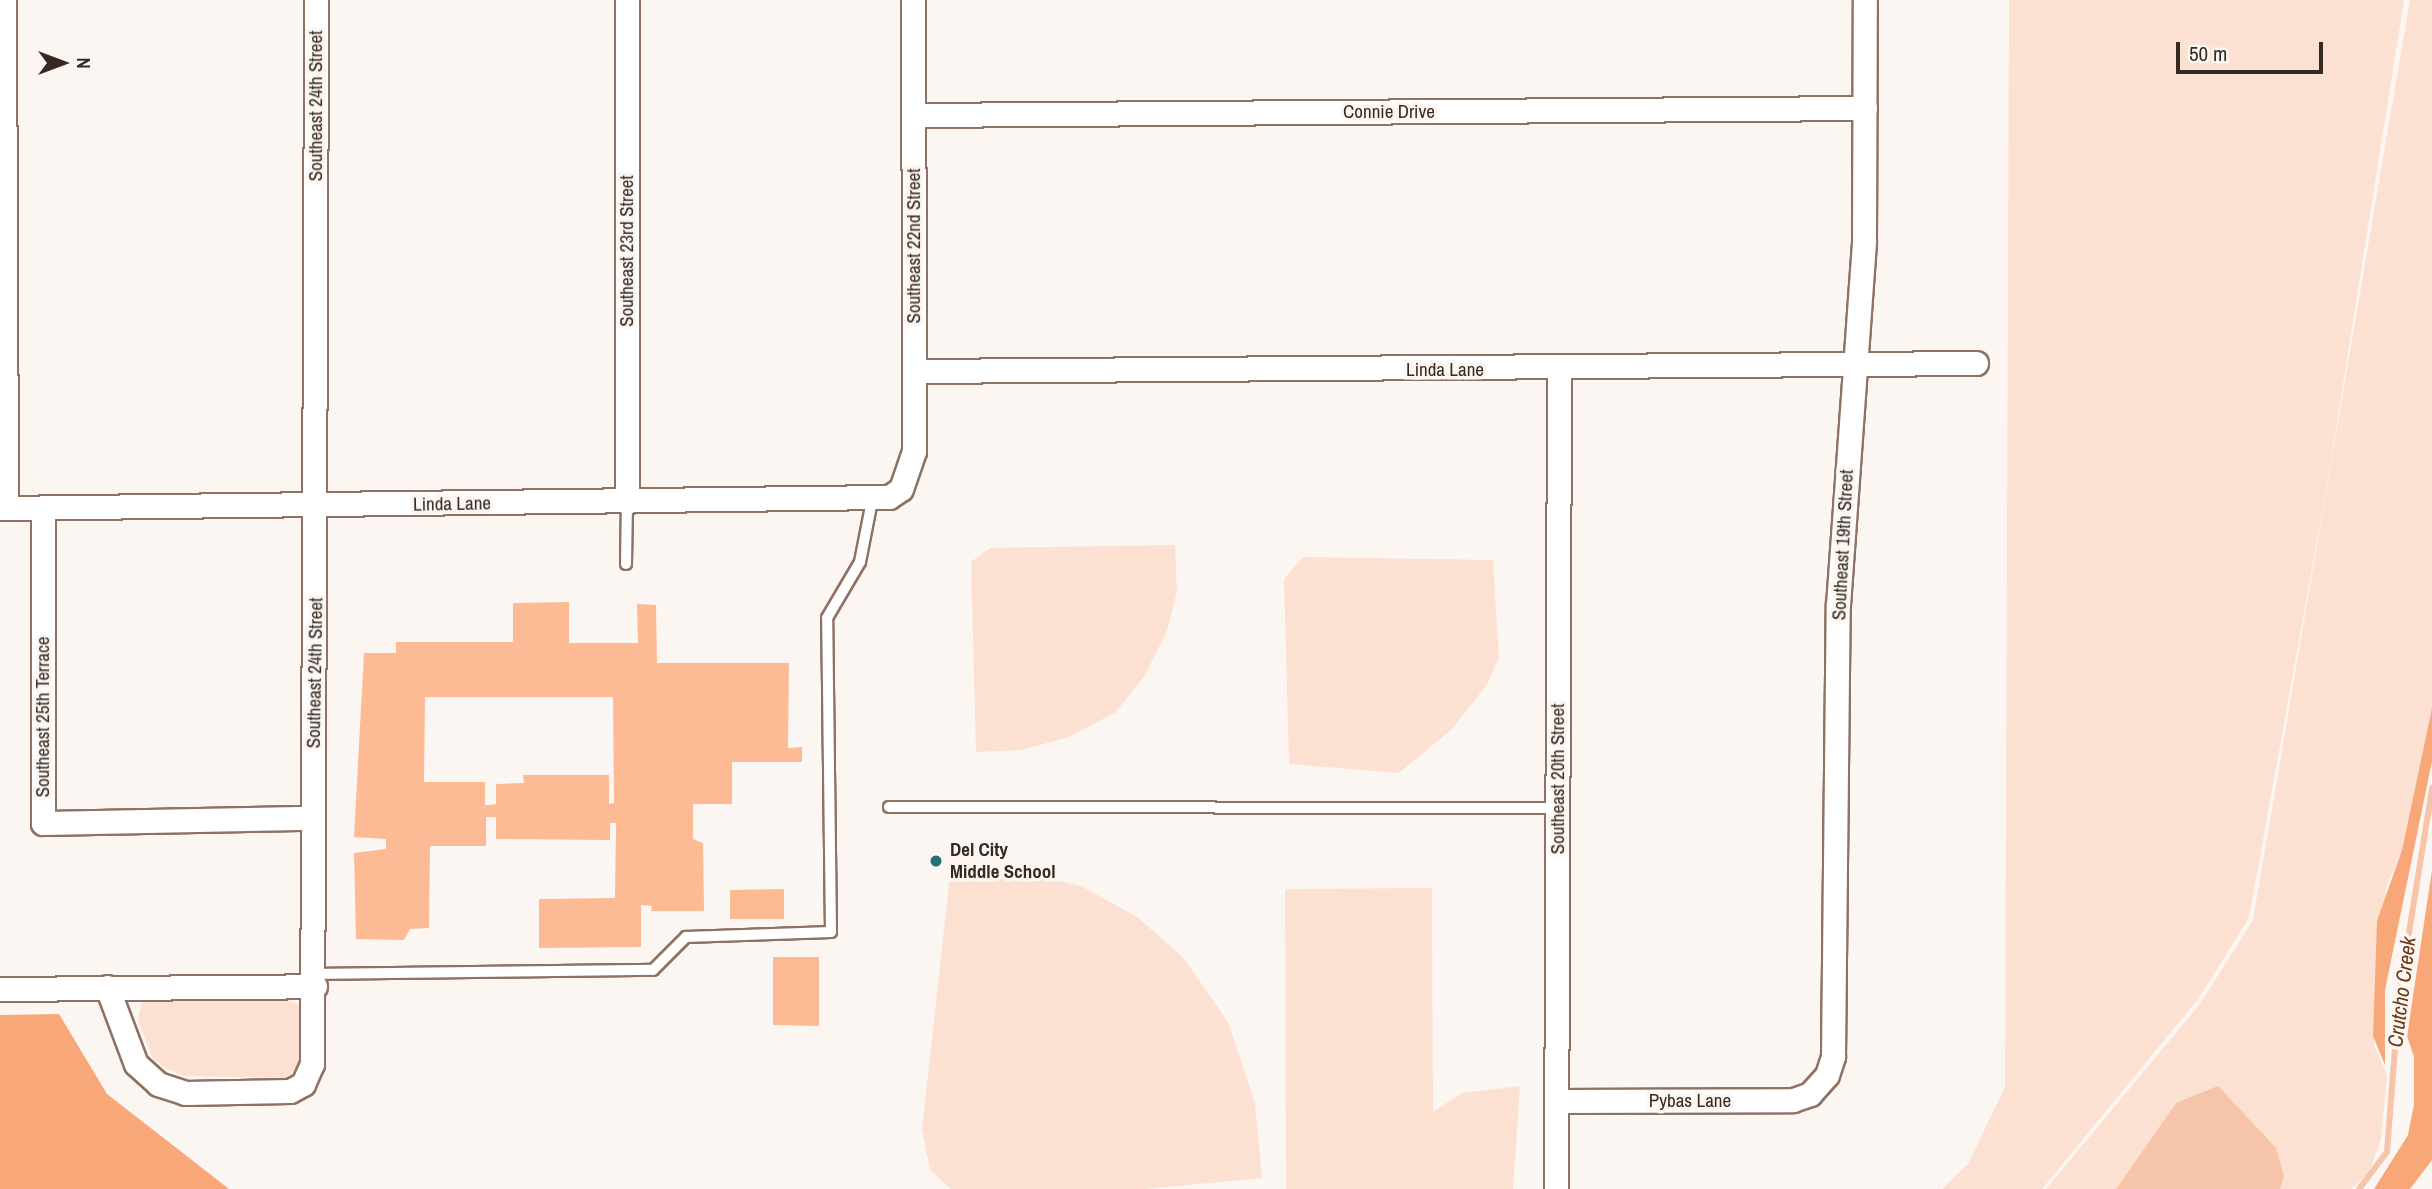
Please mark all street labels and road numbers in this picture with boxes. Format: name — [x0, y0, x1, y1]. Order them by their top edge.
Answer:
street label: Southeast 24th Street — [305, 31, 327, 181]
street label: Connie Drive — [1343, 101, 1435, 123]
street label: Southeast 22nd Street — [903, 168, 925, 324]
street label: Southeast 23rd Street — [616, 175, 638, 327]
street label: Linda Lane — [1406, 359, 1484, 381]
street label: Southeast 19th Street — [1828, 469, 1858, 621]
street label: Linda Lane — [413, 492, 491, 516]
street label: Southeast 24th Street — [302, 597, 328, 749]
street label: Southeast 25th Terrace — [32, 636, 54, 798]
street label: Southeast 20th Street — [1547, 704, 1569, 854]
street label: Pybas Lane — [1649, 1090, 1731, 1112]

